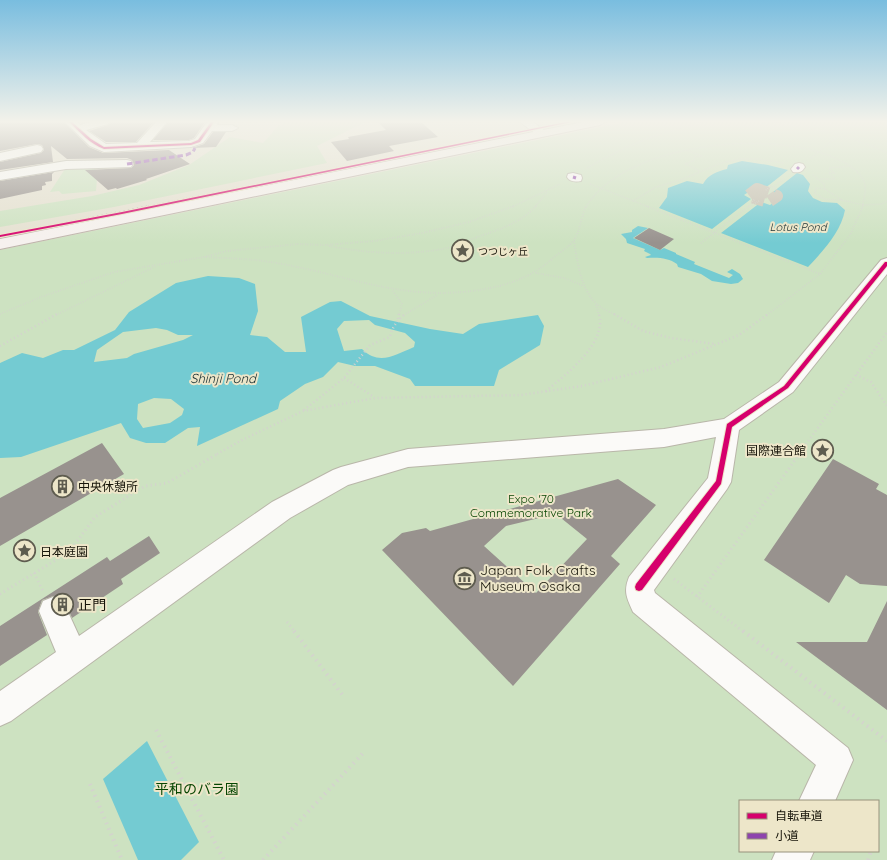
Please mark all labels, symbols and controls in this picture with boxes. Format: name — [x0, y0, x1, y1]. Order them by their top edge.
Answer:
water label: Lotus Pond — [770, 220, 828, 234]
place icon: つつじヶ丘 — [449, 238, 475, 264]
place label: つつじヶ丘 — [478, 245, 528, 258]
water label: Shinji Pond — [190, 370, 258, 386]
place icon: 国際連合館 — [809, 437, 835, 463]
place label: 国際連合館 — [746, 443, 806, 458]
building icon: 中央休憩所 — [50, 473, 76, 499]
place label: 中央休憩所 — [78, 479, 138, 494]
park label: Expo '70 Commemorative Park — [470, 491, 592, 520]
place icon: 日本庭園 — [11, 538, 37, 564]
place label: 日本庭園 — [40, 544, 88, 559]
place label: Japan Folk Crafts Museum Osaka — [480, 561, 596, 595]
museum icon: Japan Folk Crafts Museum Osaka — [451, 565, 477, 591]
building icon: 正門 — [49, 592, 75, 618]
place label: 正門 — [78, 596, 106, 614]
park label: 平和のバラ園 — [155, 780, 239, 798]
legend — [739, 800, 879, 852]
text: 自転車道 — [775, 808, 823, 823]
text: 小道 — [775, 828, 799, 843]

